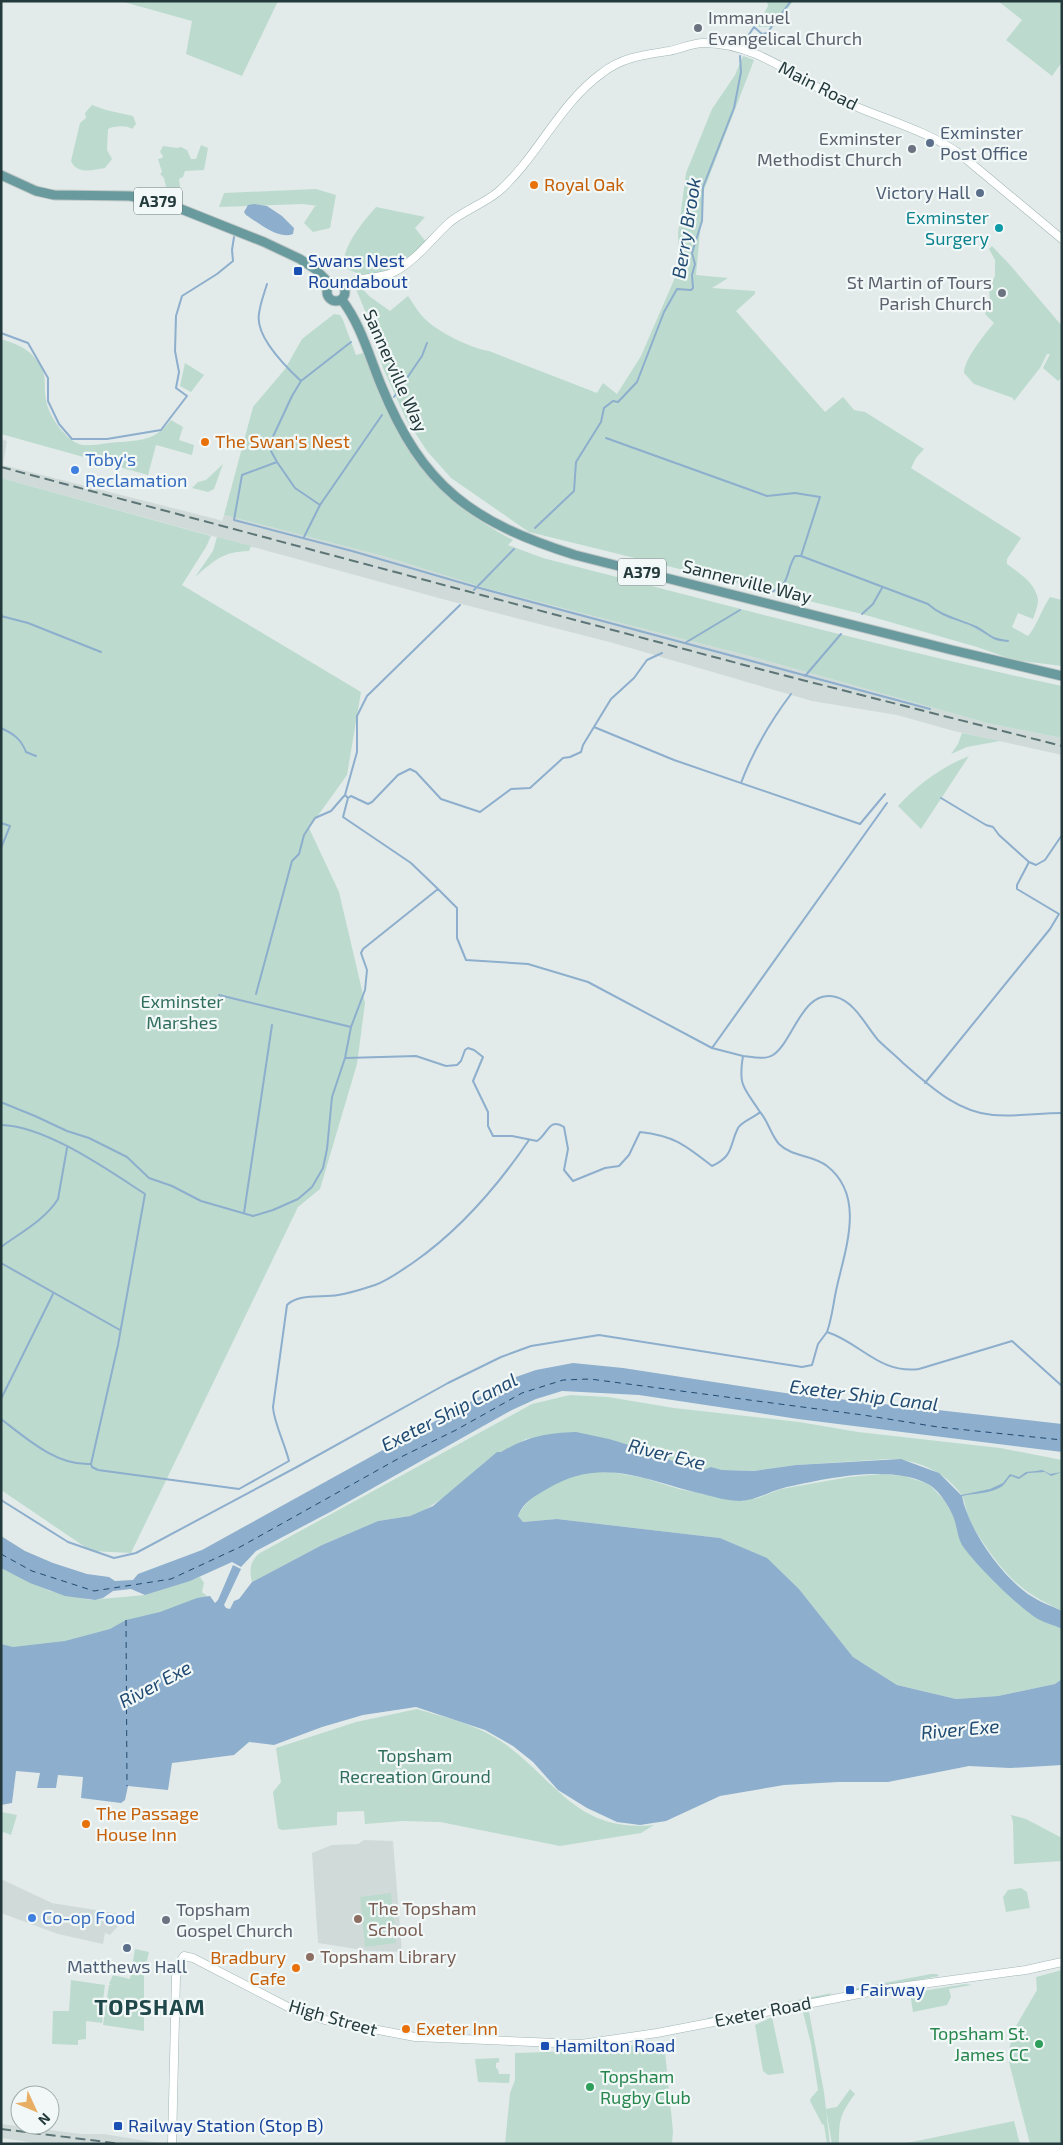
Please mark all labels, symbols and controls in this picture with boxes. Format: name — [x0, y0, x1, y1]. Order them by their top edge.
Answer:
place label: Immanuel Evangelical Church — [708, 6, 862, 49]
marker: Immanuel Evangelical Church — [692, 22, 704, 34]
street label: Main Road — [775, 56, 862, 114]
place label: Exminster Post Office — [940, 121, 1028, 164]
place label: Exminster Methodist Church — [757, 127, 902, 170]
marker: Exminster Post Office — [924, 137, 936, 149]
marker: Exminster Methodist Church — [906, 143, 918, 155]
place label: Royal Oak — [544, 173, 624, 195]
water label: Berry Brook — [666, 176, 706, 280]
marker: Royal Oak — [528, 179, 540, 191]
place label: Victory Hall — [876, 181, 971, 203]
marker: Victory Hall — [974, 187, 986, 199]
road number: A379 — [134, 188, 182, 215]
place label: Exminster Surgery — [906, 206, 989, 249]
marker: Exminster Surgery — [993, 222, 1005, 234]
place label: Swans Nest Roundabout — [308, 249, 408, 292]
marker: Swans Nest Roundabout — [292, 265, 304, 277]
place label: St Martin of Tours Parish Church — [847, 271, 992, 314]
marker: St Martin of Tours Parish Church — [996, 287, 1008, 299]
street label: Sannerville Way — [359, 306, 433, 436]
place label: The Swan's Nest — [215, 430, 350, 452]
marker: The Swan's Nest — [199, 436, 211, 448]
place label: Toby's Reclamation — [85, 448, 187, 491]
marker: Toby's Reclamation — [69, 464, 81, 476]
street label: Sannerville Way — [680, 554, 814, 608]
road number: A379 — [618, 558, 666, 586]
park label: Exminster Marshes — [140, 990, 224, 1033]
water label: Exeter Ship Canal — [377, 1367, 521, 1456]
water label: Exeter Ship Canal — [788, 1374, 940, 1415]
water label: River Exe — [626, 1433, 708, 1474]
water label: River Exe — [115, 1655, 195, 1712]
water label: River Exe — [920, 1714, 1000, 1743]
park label: Topsham Recreation Ground — [339, 1744, 491, 1787]
place label: The Passage House Inn — [96, 1802, 199, 1845]
marker: The Passage House Inn — [80, 1818, 92, 1830]
place label: The Topsham School — [368, 1897, 477, 1940]
place label: Topsham Gospel Church — [176, 1898, 293, 1941]
place label: Co-op Food — [42, 1906, 135, 1928]
marker: Co-op Food — [26, 1912, 38, 1924]
marker: The Topsham School — [352, 1913, 364, 1925]
marker: Topsham Gospel Church — [160, 1914, 172, 1926]
marker: Matthews Hall — [121, 1942, 133, 1954]
place label: Topsham Library — [320, 1945, 457, 1967]
place label: Bradbury Cafe — [210, 1946, 286, 1989]
marker: Topsham Library — [304, 1951, 316, 1963]
place label: Matthews Hall — [67, 1955, 188, 1977]
marker: Bradbury Cafe — [290, 1962, 302, 1974]
place label: Fairway — [860, 1978, 926, 2000]
marker: Fairway — [844, 1984, 856, 1996]
street label: Exeter Road — [713, 1991, 813, 2031]
district label: TOPSHAM — [94, 1993, 206, 2019]
street label: High Street — [286, 1994, 380, 2040]
place label: Exeter Inn — [416, 2017, 498, 2039]
place label: Topsham St. James CC — [930, 2022, 1029, 2065]
marker: Exeter Inn — [400, 2023, 412, 2035]
place label: Hamilton Road — [555, 2034, 675, 2056]
marker: Topsham St. James CC — [1033, 2038, 1045, 2050]
marker: Hamilton Road — [539, 2040, 551, 2052]
place label: Topsham Rugby Club — [600, 2065, 691, 2108]
marker: Topsham Rugby Club — [584, 2081, 596, 2093]
north arrow — [10, 2085, 60, 2135]
text: N — [35, 2110, 54, 2129]
place label: Railway Station (Stop B) — [128, 2114, 323, 2136]
marker: Railway Station (Stop B) — [112, 2120, 124, 2132]

